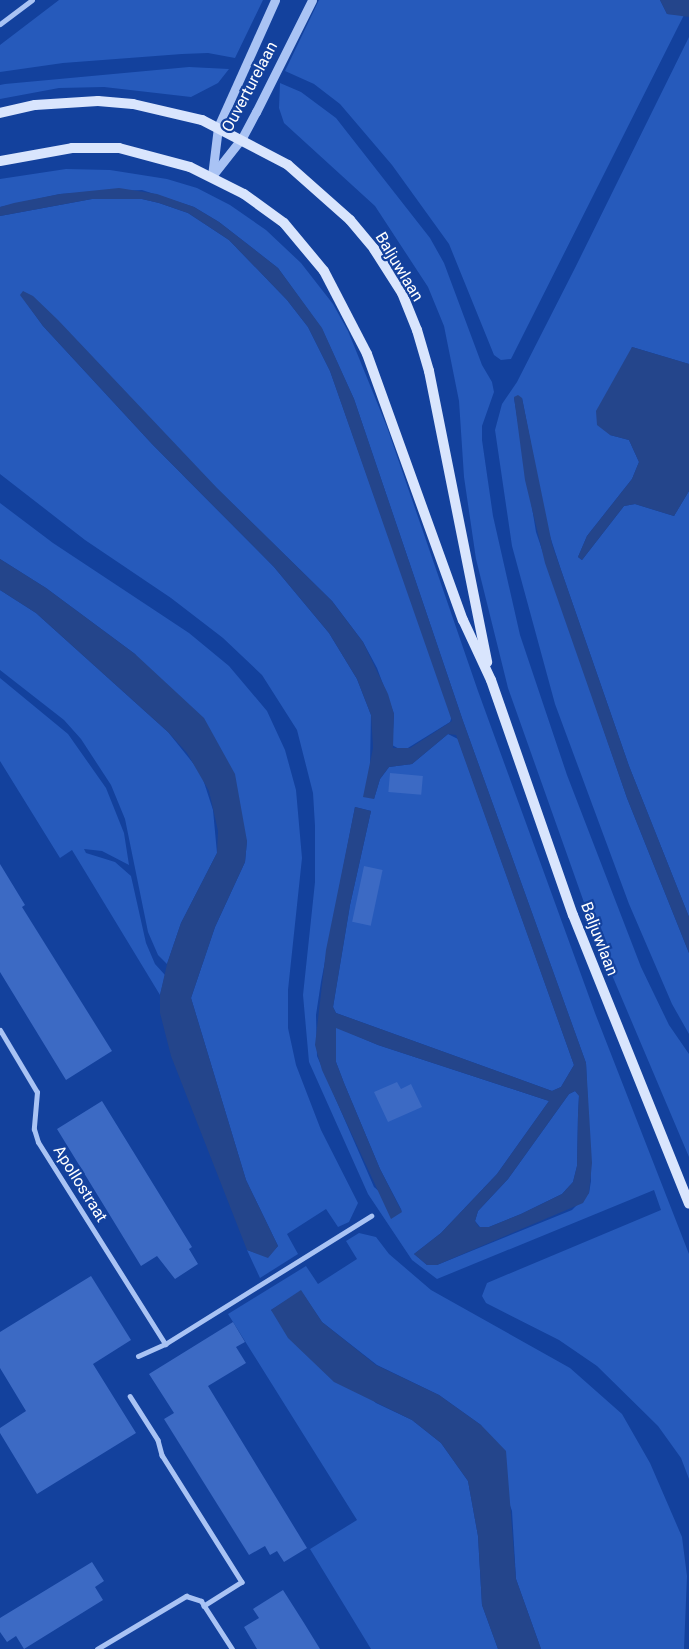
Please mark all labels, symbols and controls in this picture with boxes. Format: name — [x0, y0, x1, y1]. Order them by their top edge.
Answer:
street label: Ouverturelaan — [218, 38, 282, 136]
street label: Baljuwlaan — [371, 229, 427, 305]
street label: Baljuwlaan — [576, 899, 622, 979]
street label: Apollostraat — [49, 1142, 111, 1226]

